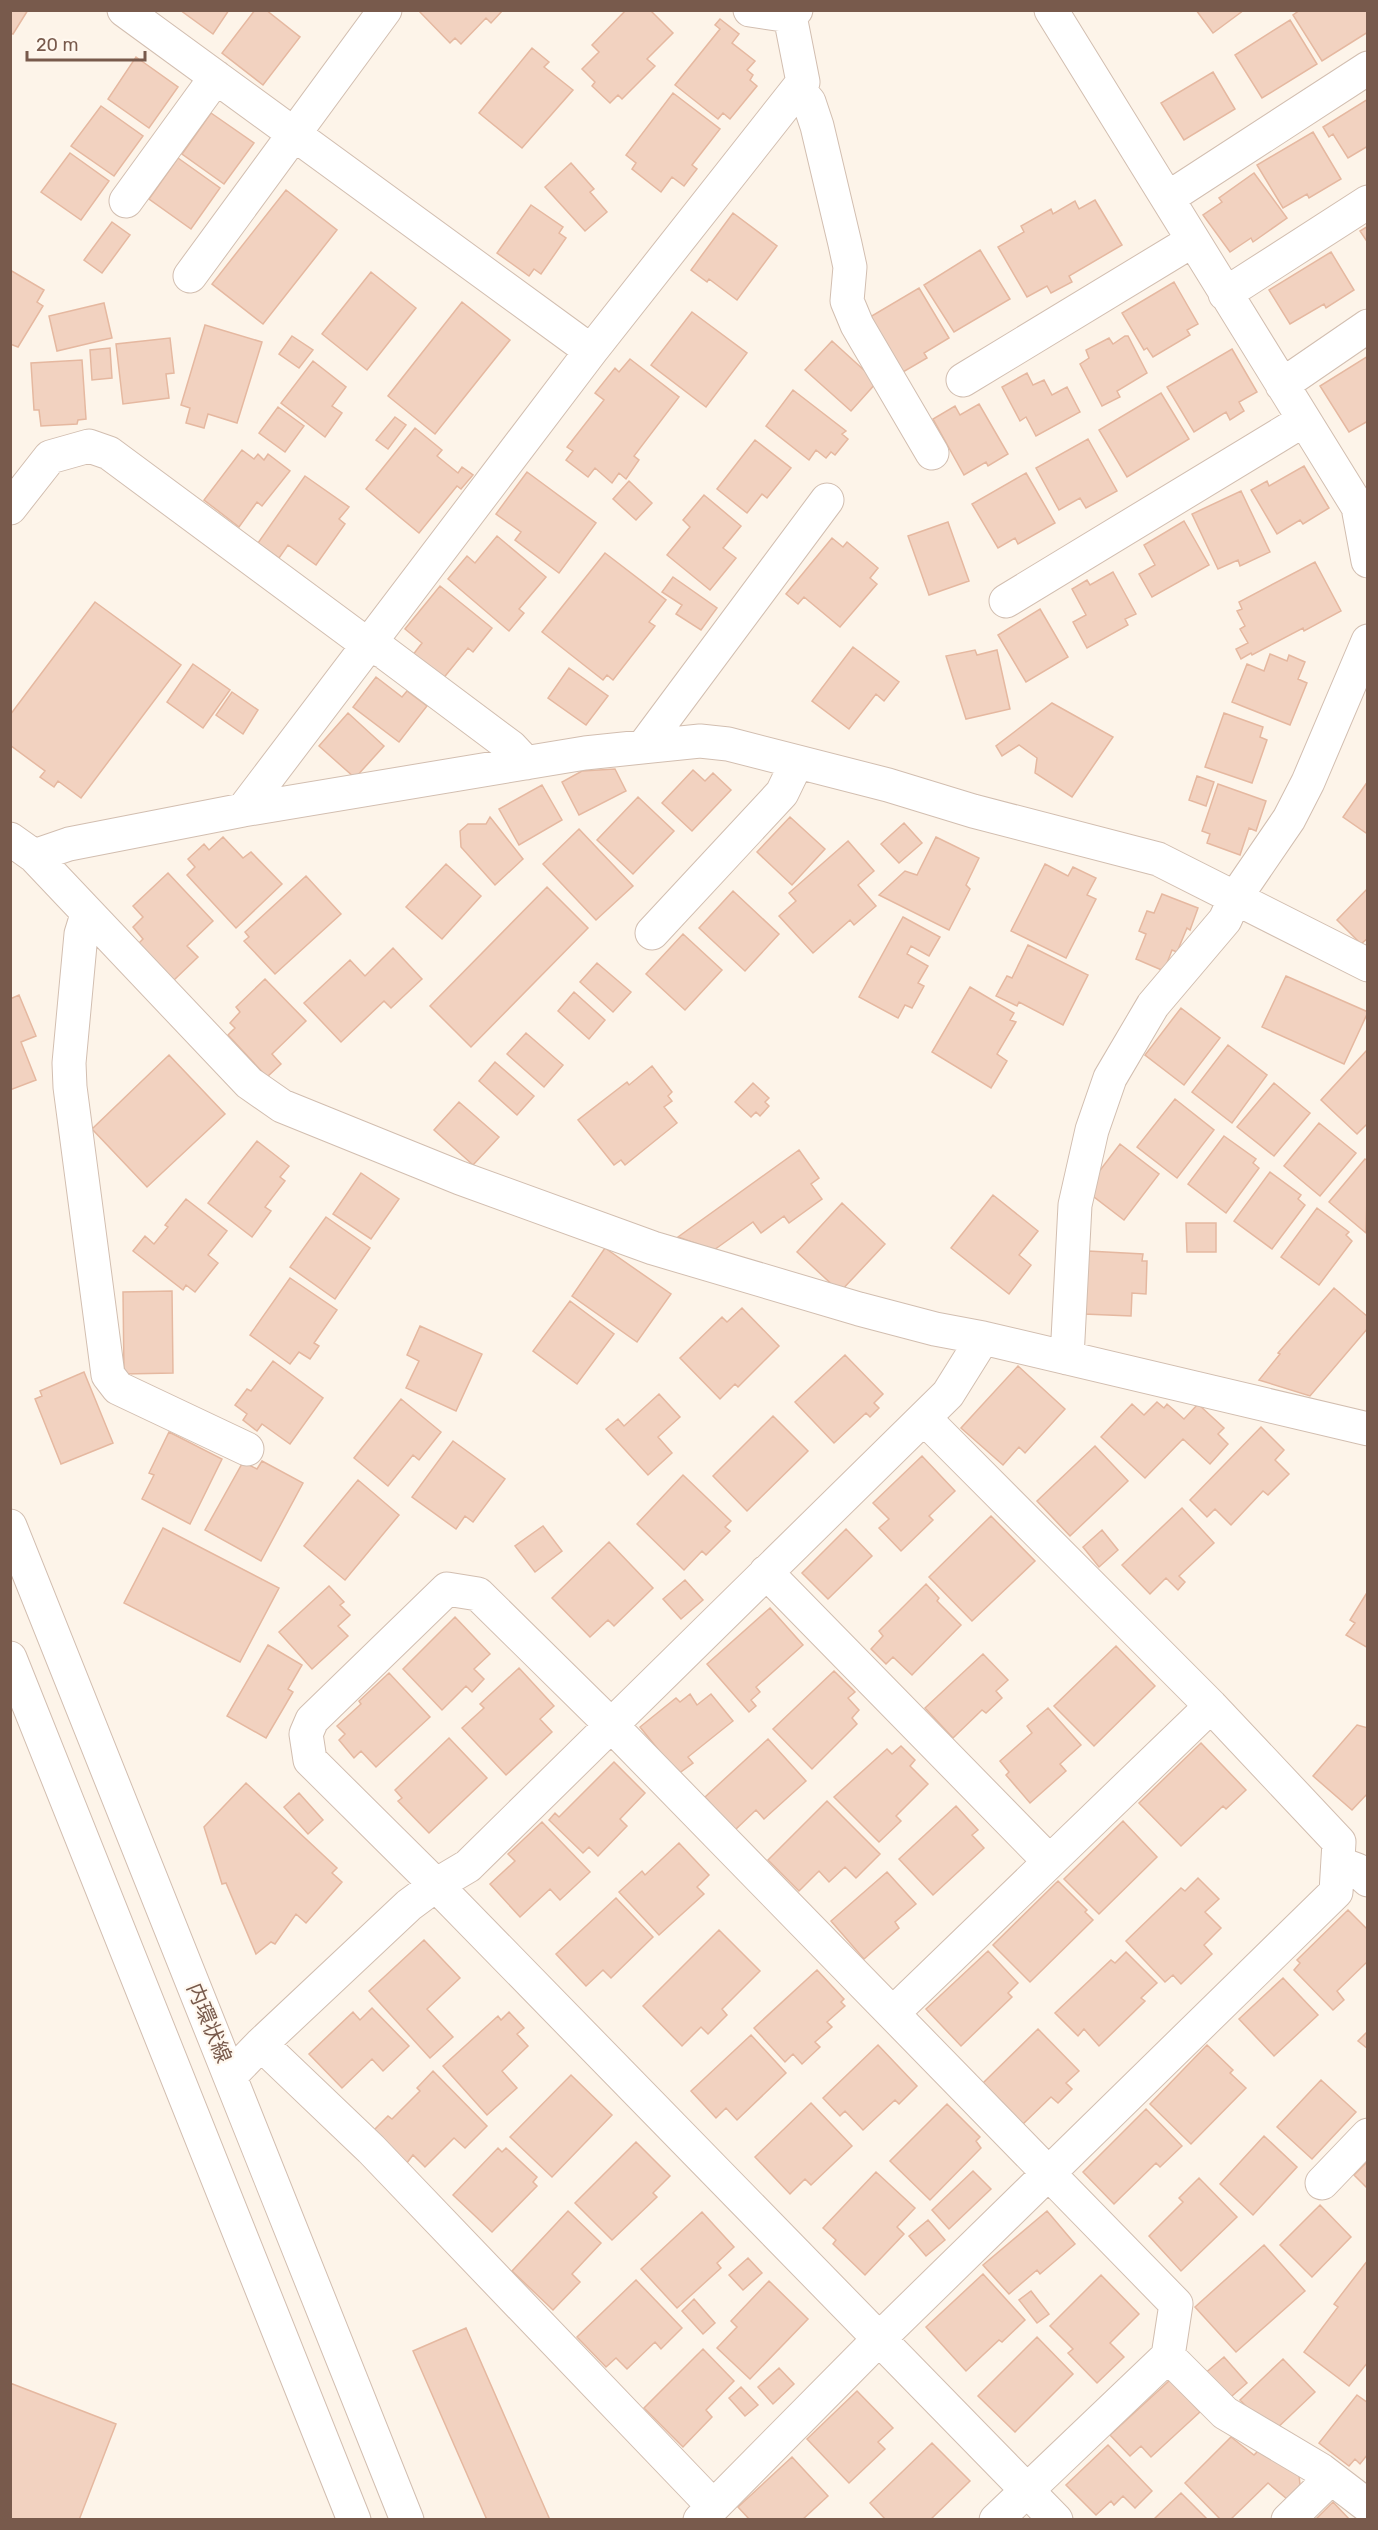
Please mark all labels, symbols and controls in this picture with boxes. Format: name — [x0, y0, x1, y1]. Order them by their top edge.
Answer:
scale bar — [27, 24, 146, 62]
text: 20 m — [36, 34, 78, 56]
street label: 内環状線 — [182, 1979, 237, 2066]

